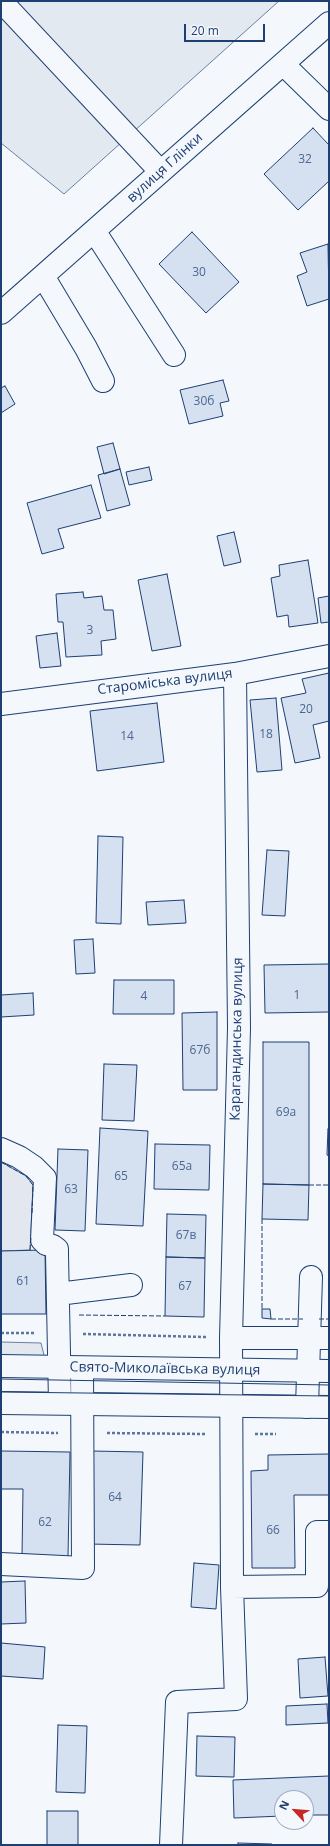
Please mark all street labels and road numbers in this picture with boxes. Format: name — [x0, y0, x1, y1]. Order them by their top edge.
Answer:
street label: вулиця Глінки — [124, 130, 206, 206]
street label: Староміська вулиця — [96, 665, 234, 699]
street label: Карагандинська вулиця — [227, 957, 247, 1121]
street label: Свято-Миколаївська вулиця — [70, 1359, 260, 1379]

